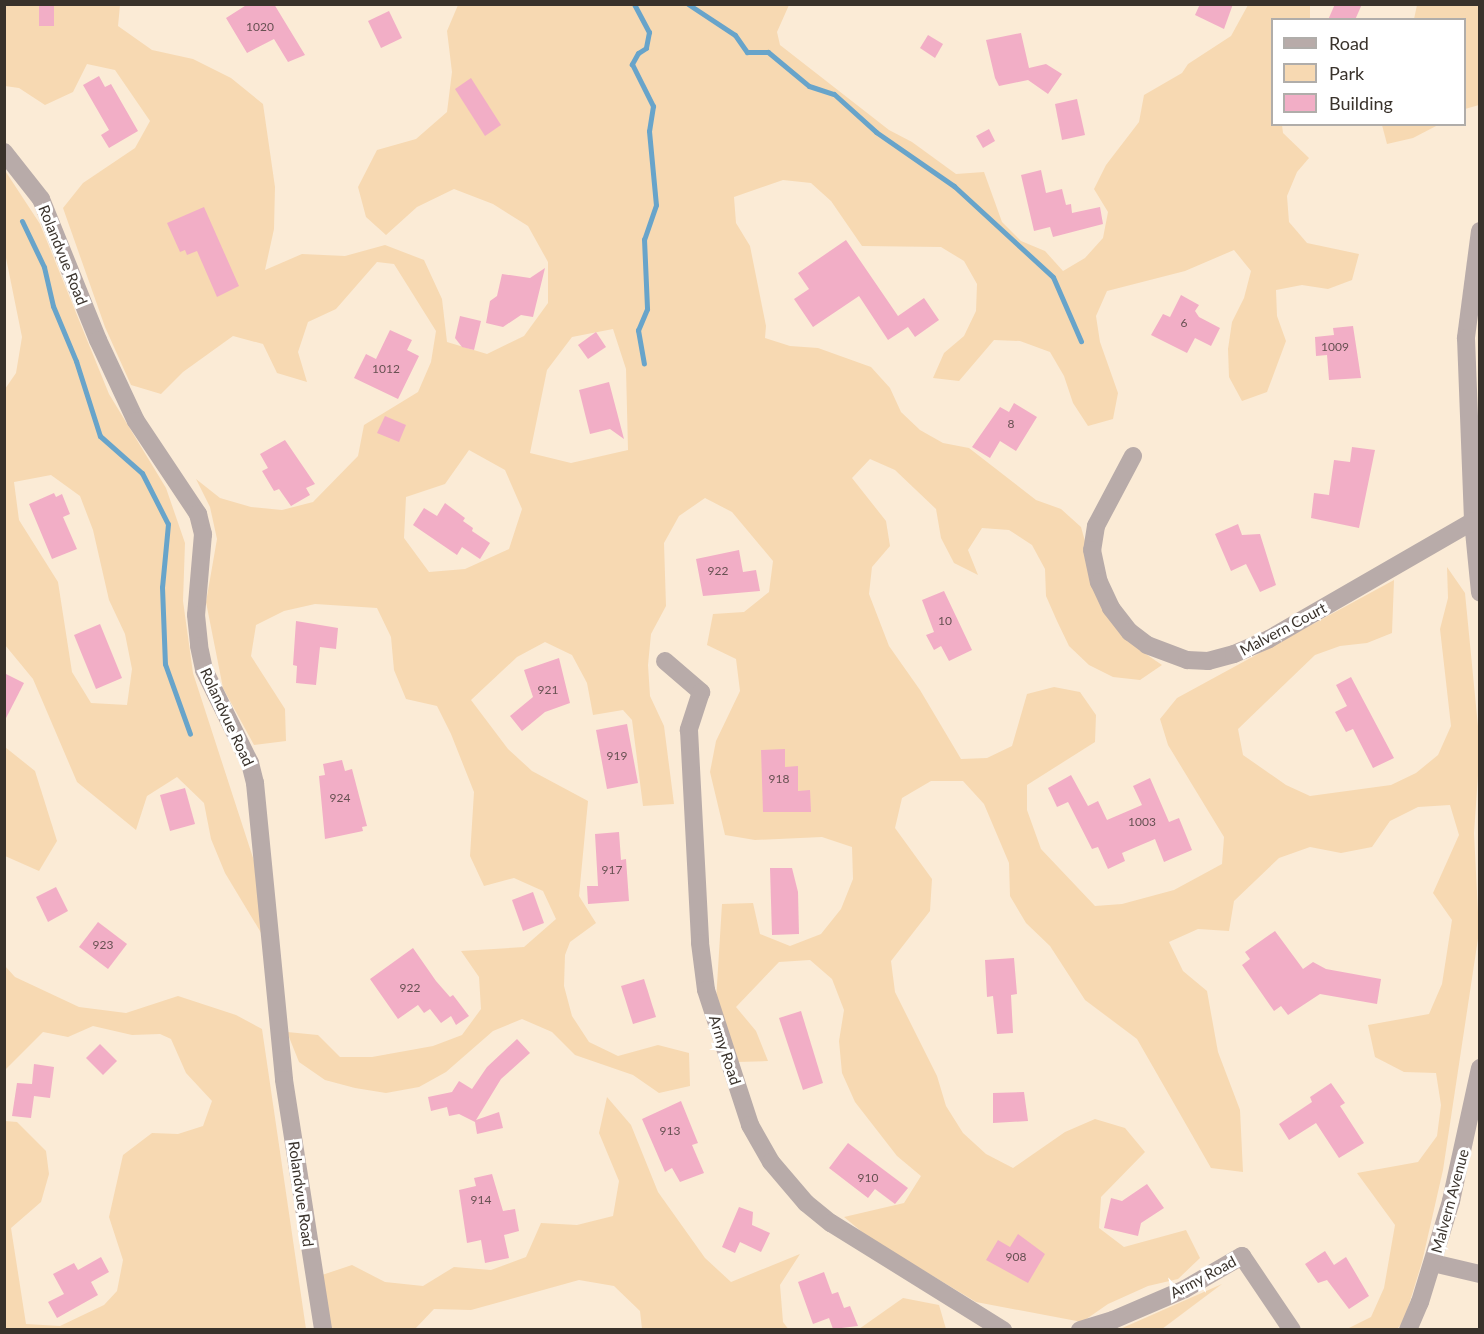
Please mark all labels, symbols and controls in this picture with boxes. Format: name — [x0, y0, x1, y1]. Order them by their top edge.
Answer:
legend — [1271, 18, 1466, 126]
house number: 1020 — [246, 20, 274, 34]
text: Road — [1329, 32, 1369, 54]
text: Park — [1329, 62, 1364, 84]
text: Building — [1329, 92, 1393, 114]
street label: Rolandvue Road — [35, 202, 91, 308]
house number: 6 — [1181, 316, 1187, 330]
house number: 1009 — [1321, 340, 1349, 354]
house number: 1012 — [372, 362, 400, 376]
house number: 8 — [1008, 417, 1014, 431]
house number: 922 — [708, 564, 728, 578]
street label: Malvern Court — [1237, 599, 1329, 659]
house number: 10 — [938, 614, 952, 628]
street label: Rolandvue Road — [196, 665, 258, 769]
house number: 921 — [538, 683, 558, 697]
house number: 919 — [607, 749, 627, 763]
house number: 918 — [769, 772, 789, 786]
house number: 924 — [330, 791, 350, 805]
house number: 1003 — [1128, 815, 1156, 829]
house number: 917 — [602, 863, 622, 877]
house number: 923 — [93, 938, 113, 952]
house number: 922 — [400, 981, 420, 995]
street label: Army Road — [705, 1013, 745, 1087]
house number: 913 — [660, 1124, 680, 1138]
street label: Rolandvue Road — [285, 1140, 317, 1248]
street label: Malvern Avenue — [1427, 1147, 1473, 1255]
house number: 910 — [858, 1171, 878, 1185]
house number: 914 — [471, 1193, 491, 1207]
house number: 908 — [1006, 1250, 1026, 1264]
street label: Army Road — [1167, 1252, 1239, 1302]

